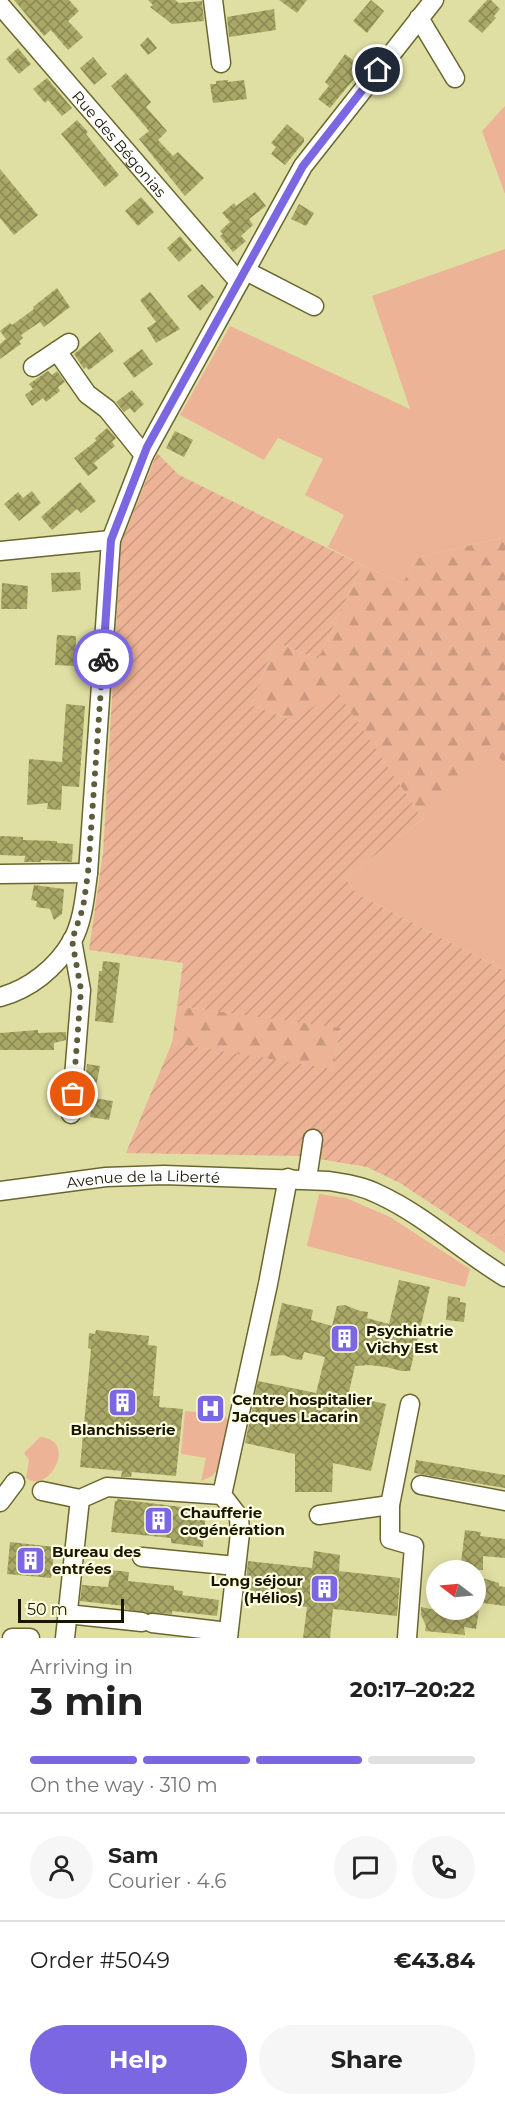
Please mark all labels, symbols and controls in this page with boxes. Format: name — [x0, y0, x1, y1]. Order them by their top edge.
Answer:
pin — [352, 44, 403, 95]
icon: home — [361, 53, 394, 86]
street label: Rue des Bégonias — [68, 86, 171, 201]
courier — [73, 629, 133, 689]
icon: bike — [87, 643, 120, 676]
pin — [47, 1068, 98, 1119]
icon: bag — [56, 1077, 89, 1110]
street label: Avenue de la Liberté — [65, 1165, 220, 1192]
place label: Psychiatrie Vichy Est — [365, 1321, 454, 1357]
building icon: Psychiatrie Vichy Est — [329, 1323, 361, 1355]
building icon: Blanchisserie — [107, 1386, 139, 1418]
place label: Centre hospitalier Jacques Lacarin — [231, 1390, 373, 1426]
hospital icon: Centre hospitalier Jacques Lacarin — [195, 1392, 227, 1424]
place label: Blanchisserie — [70, 1420, 176, 1439]
place label: Chaufferie cogénération — [180, 1503, 285, 1539]
building icon: Chaufferie cogénération — [143, 1505, 175, 1537]
place label: Bureau des entrées — [52, 1542, 141, 1578]
building icon: Bureau des entrées — [15, 1544, 47, 1576]
north arrow — [426, 1560, 486, 1620]
map controls — [426, 1560, 486, 1620]
place label: Long séjour (Hélios) — [210, 1571, 304, 1607]
building icon: Long séjour (Hélios) — [308, 1573, 340, 1605]
scale bar — [18, 1596, 124, 1624]
text: 50 m — [27, 1600, 68, 1619]
text: Arriving in — [30, 1655, 133, 1679]
text: 20:17–20:22 — [350, 1676, 475, 1703]
text: 3 min — [30, 1677, 144, 1725]
text: On the way · 310 m — [30, 1773, 218, 1797]
button: person — [30, 1836, 93, 1899]
button: chat — [334, 1836, 397, 1899]
button: phone — [412, 1836, 475, 1899]
text: Sam — [108, 1842, 159, 1869]
text: Courier · 4.6 — [108, 1869, 226, 1893]
text: Order #5049 — [30, 1947, 170, 1974]
text: €43.84 — [394, 1947, 475, 1974]
button: Help — [30, 2025, 247, 2094]
button: Share — [259, 2025, 475, 2094]

